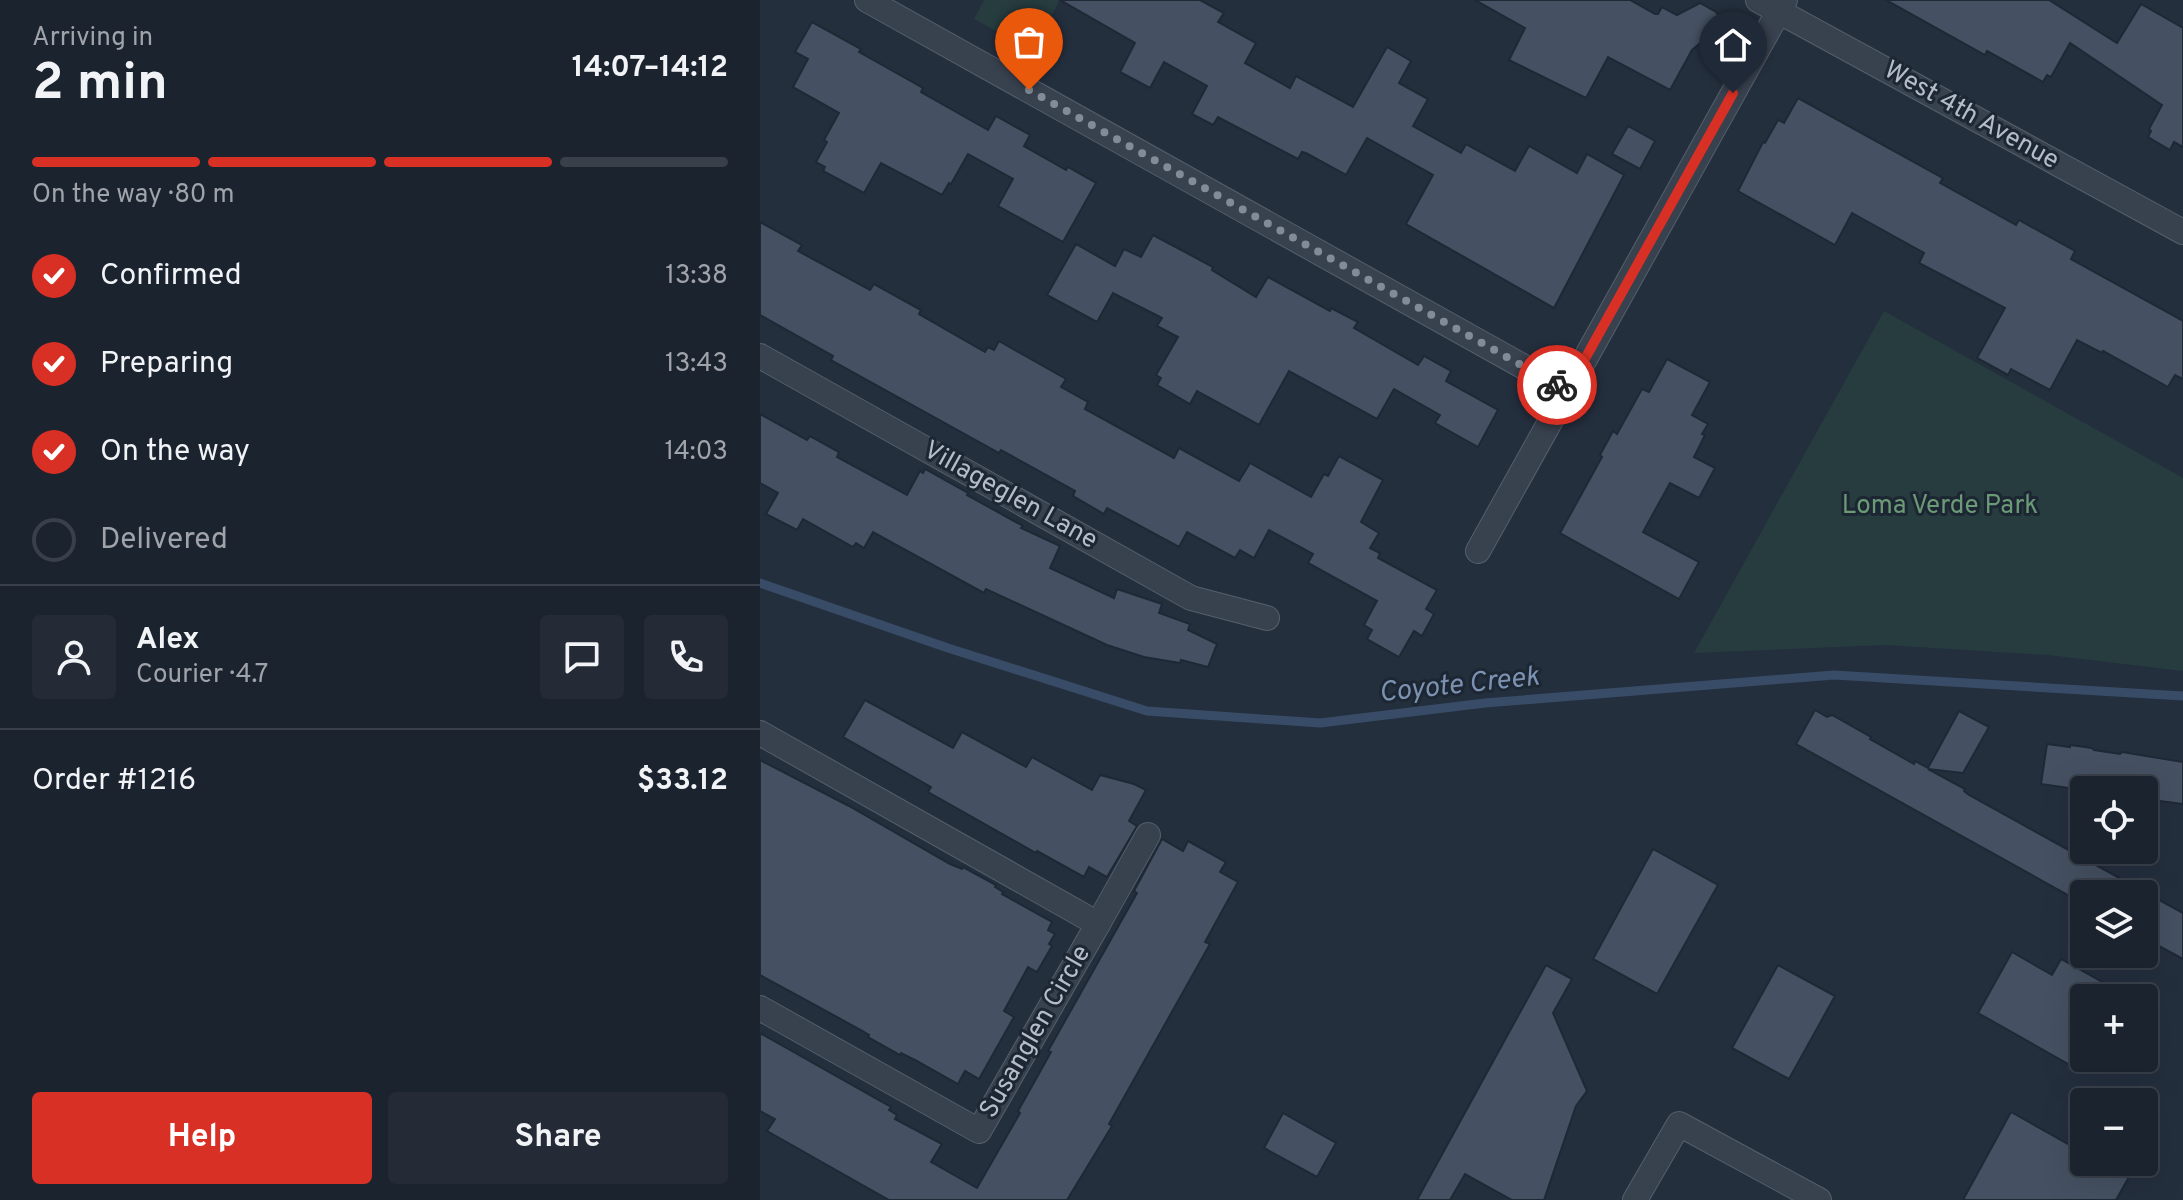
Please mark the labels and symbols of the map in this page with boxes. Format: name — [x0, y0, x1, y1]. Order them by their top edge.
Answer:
pin — [995, 8, 1063, 90]
pin — [1699, 11, 1767, 93]
street label: West 4th Avenue — [1878, 54, 2064, 178]
courier — [1517, 345, 1597, 425]
street label: Villageglen Lane — [917, 434, 1103, 558]
park label: Loma Verde Park — [1842, 490, 2038, 523]
water label: Coyote Creek — [1377, 660, 1542, 712]
street label: Susanglen Circle — [973, 940, 1099, 1124]

